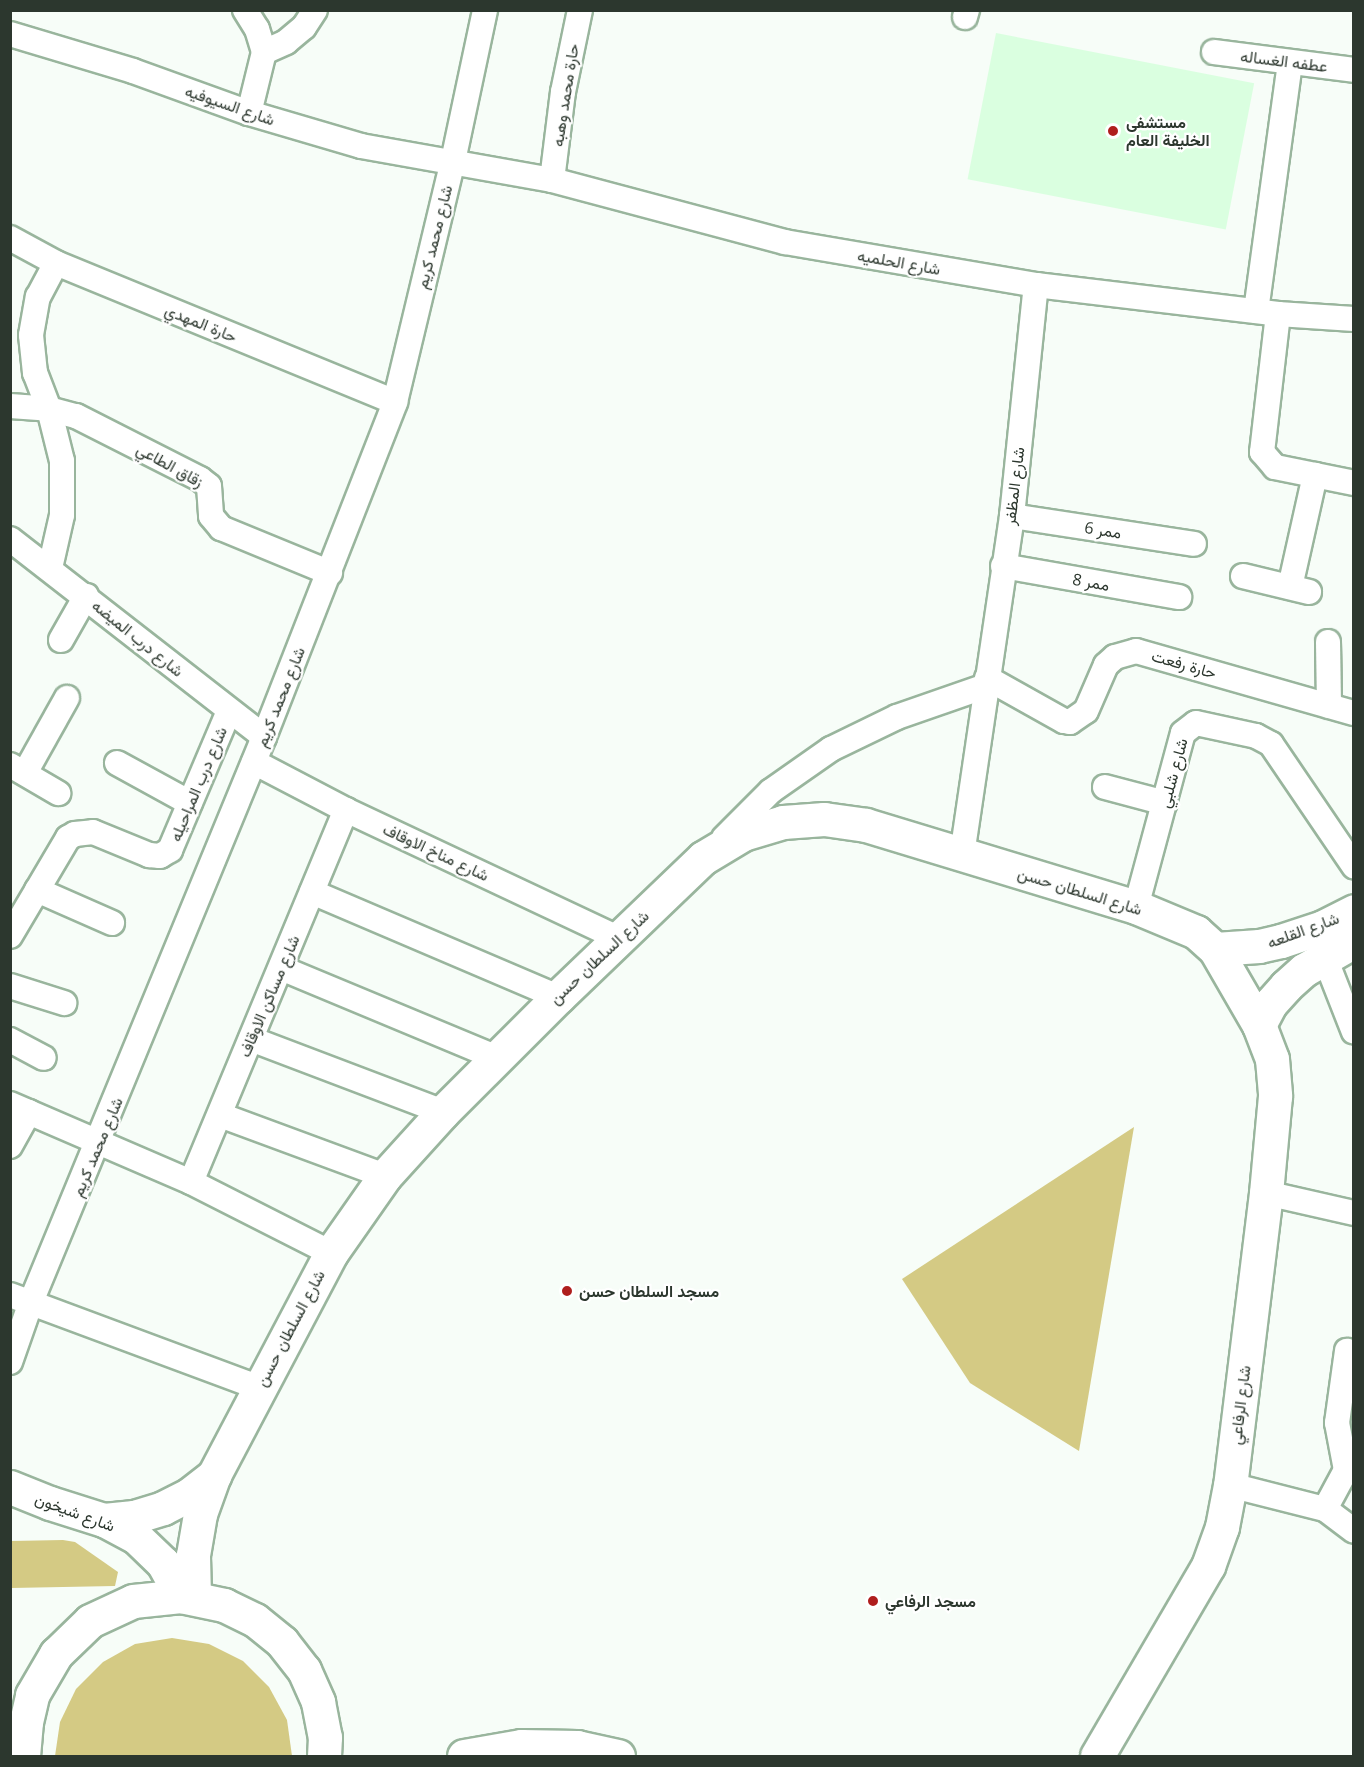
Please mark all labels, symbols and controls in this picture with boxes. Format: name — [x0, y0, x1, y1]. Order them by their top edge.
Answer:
street label: حارة محمد وهبه — [547, 42, 583, 148]
street label: عطفه الغساله — [1239, 46, 1329, 76]
street label: شارع السيوفيه — [183, 81, 277, 129]
place label: مستشفى الخليفة العام — [1126, 112, 1210, 150]
marker: مستشفى الخليفة العام — [1104, 122, 1122, 140]
street label: شارع محمد كريم — [412, 183, 456, 291]
street label: شارع الحلميه — [856, 245, 942, 279]
street label: حارة المهدي — [162, 300, 240, 346]
street label: زقاق الطاعي — [133, 439, 207, 491]
street label: شارع المظفر — [1000, 446, 1028, 526]
street label: ممر 6 — [1083, 518, 1123, 542]
street label: ممر 8 — [1071, 569, 1111, 595]
street label: شارع درب الميضه — [89, 595, 187, 681]
street label: شارع محمد كريم — [251, 644, 309, 750]
street label: حارة رفعت — [1149, 646, 1219, 682]
street label: شارع درب المراحيله — [165, 724, 231, 844]
street label: شارع شلبي — [1154, 736, 1192, 810]
street label: شارع مناخ الاوقاف — [380, 819, 492, 885]
street label: شارع السلطان حسن — [1016, 863, 1144, 919]
street label: شارع السلطان حسن — [545, 906, 653, 1008]
street label: شارع القلعه — [1264, 908, 1342, 952]
street label: شارع مساكن الاوقاف — [235, 932, 303, 1060]
street label: شارع محمد كريم — [67, 1094, 127, 1200]
street label: شارع السلطان حسن — [251, 1267, 329, 1389]
place label: مسجد السلطان حسن — [579, 1281, 719, 1301]
marker: مسجد السلطان حسن — [560, 1284, 574, 1298]
street label: شارع الرفاعي — [1226, 1364, 1254, 1446]
street label: شارع شيخون — [32, 1489, 118, 1535]
place label: مسجد الرفاعي — [885, 1591, 976, 1611]
marker: مسجد الرفاعي — [866, 1594, 880, 1608]

